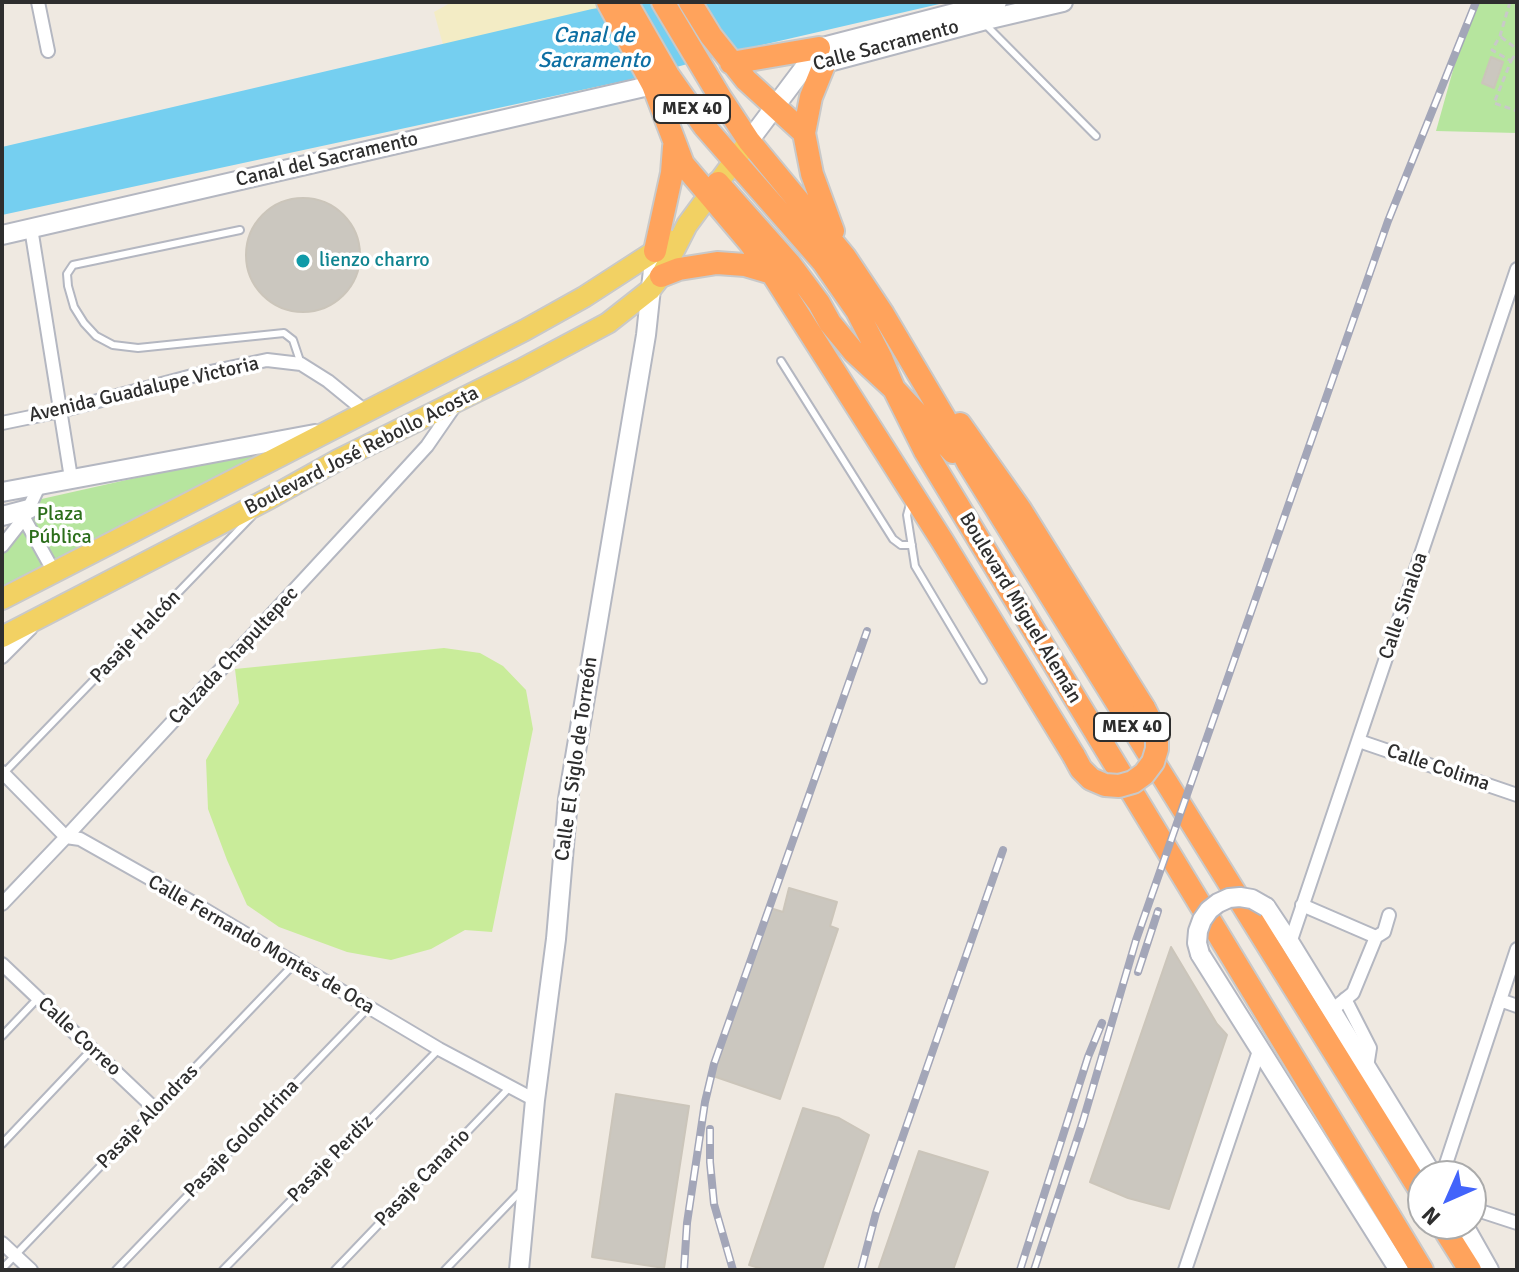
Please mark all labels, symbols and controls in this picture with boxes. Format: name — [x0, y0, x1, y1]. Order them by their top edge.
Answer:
street label: Calle Sacramento — [811, 15, 961, 77]
water label: Canal de Sacramento — [538, 23, 650, 74]
road number: MEX 40 — [654, 95, 730, 123]
street label: Canal del Sacramento — [234, 127, 420, 193]
place label: lienzo charro — [319, 249, 430, 273]
marker: lienzo charro — [294, 252, 312, 270]
street label: Avenida Guadalupe Victoria — [27, 352, 261, 428]
street label: Boulevard José Rebollo Acosta — [241, 381, 483, 521]
park label: Plaza Pública — [28, 503, 92, 550]
street label: Boulevard Miguel Alemán — [954, 508, 1086, 708]
street label: Calle Sinaloa — [1374, 549, 1434, 663]
street label: Calzada Chapultepec — [164, 582, 304, 730]
street label: Pasaje Halcón — [86, 586, 186, 688]
street label: Calle El Siglo de Torreón — [551, 655, 603, 863]
road number: MEX 40 — [1094, 713, 1170, 741]
street label: Calle Colima — [1383, 739, 1493, 797]
street label: Calle Fernando Montes de Oca — [143, 870, 379, 1020]
street label: Calle Correo — [32, 992, 126, 1082]
street label: Pasaje Alondras — [92, 1060, 204, 1174]
street label: Pasaje Golondrina — [180, 1075, 304, 1203]
street label: Pasaje Perdiz — [283, 1110, 379, 1208]
street label: Pasaje Canario — [370, 1124, 476, 1232]
north arrow — [1407, 1160, 1487, 1240]
text: N — [1416, 1201, 1446, 1231]

